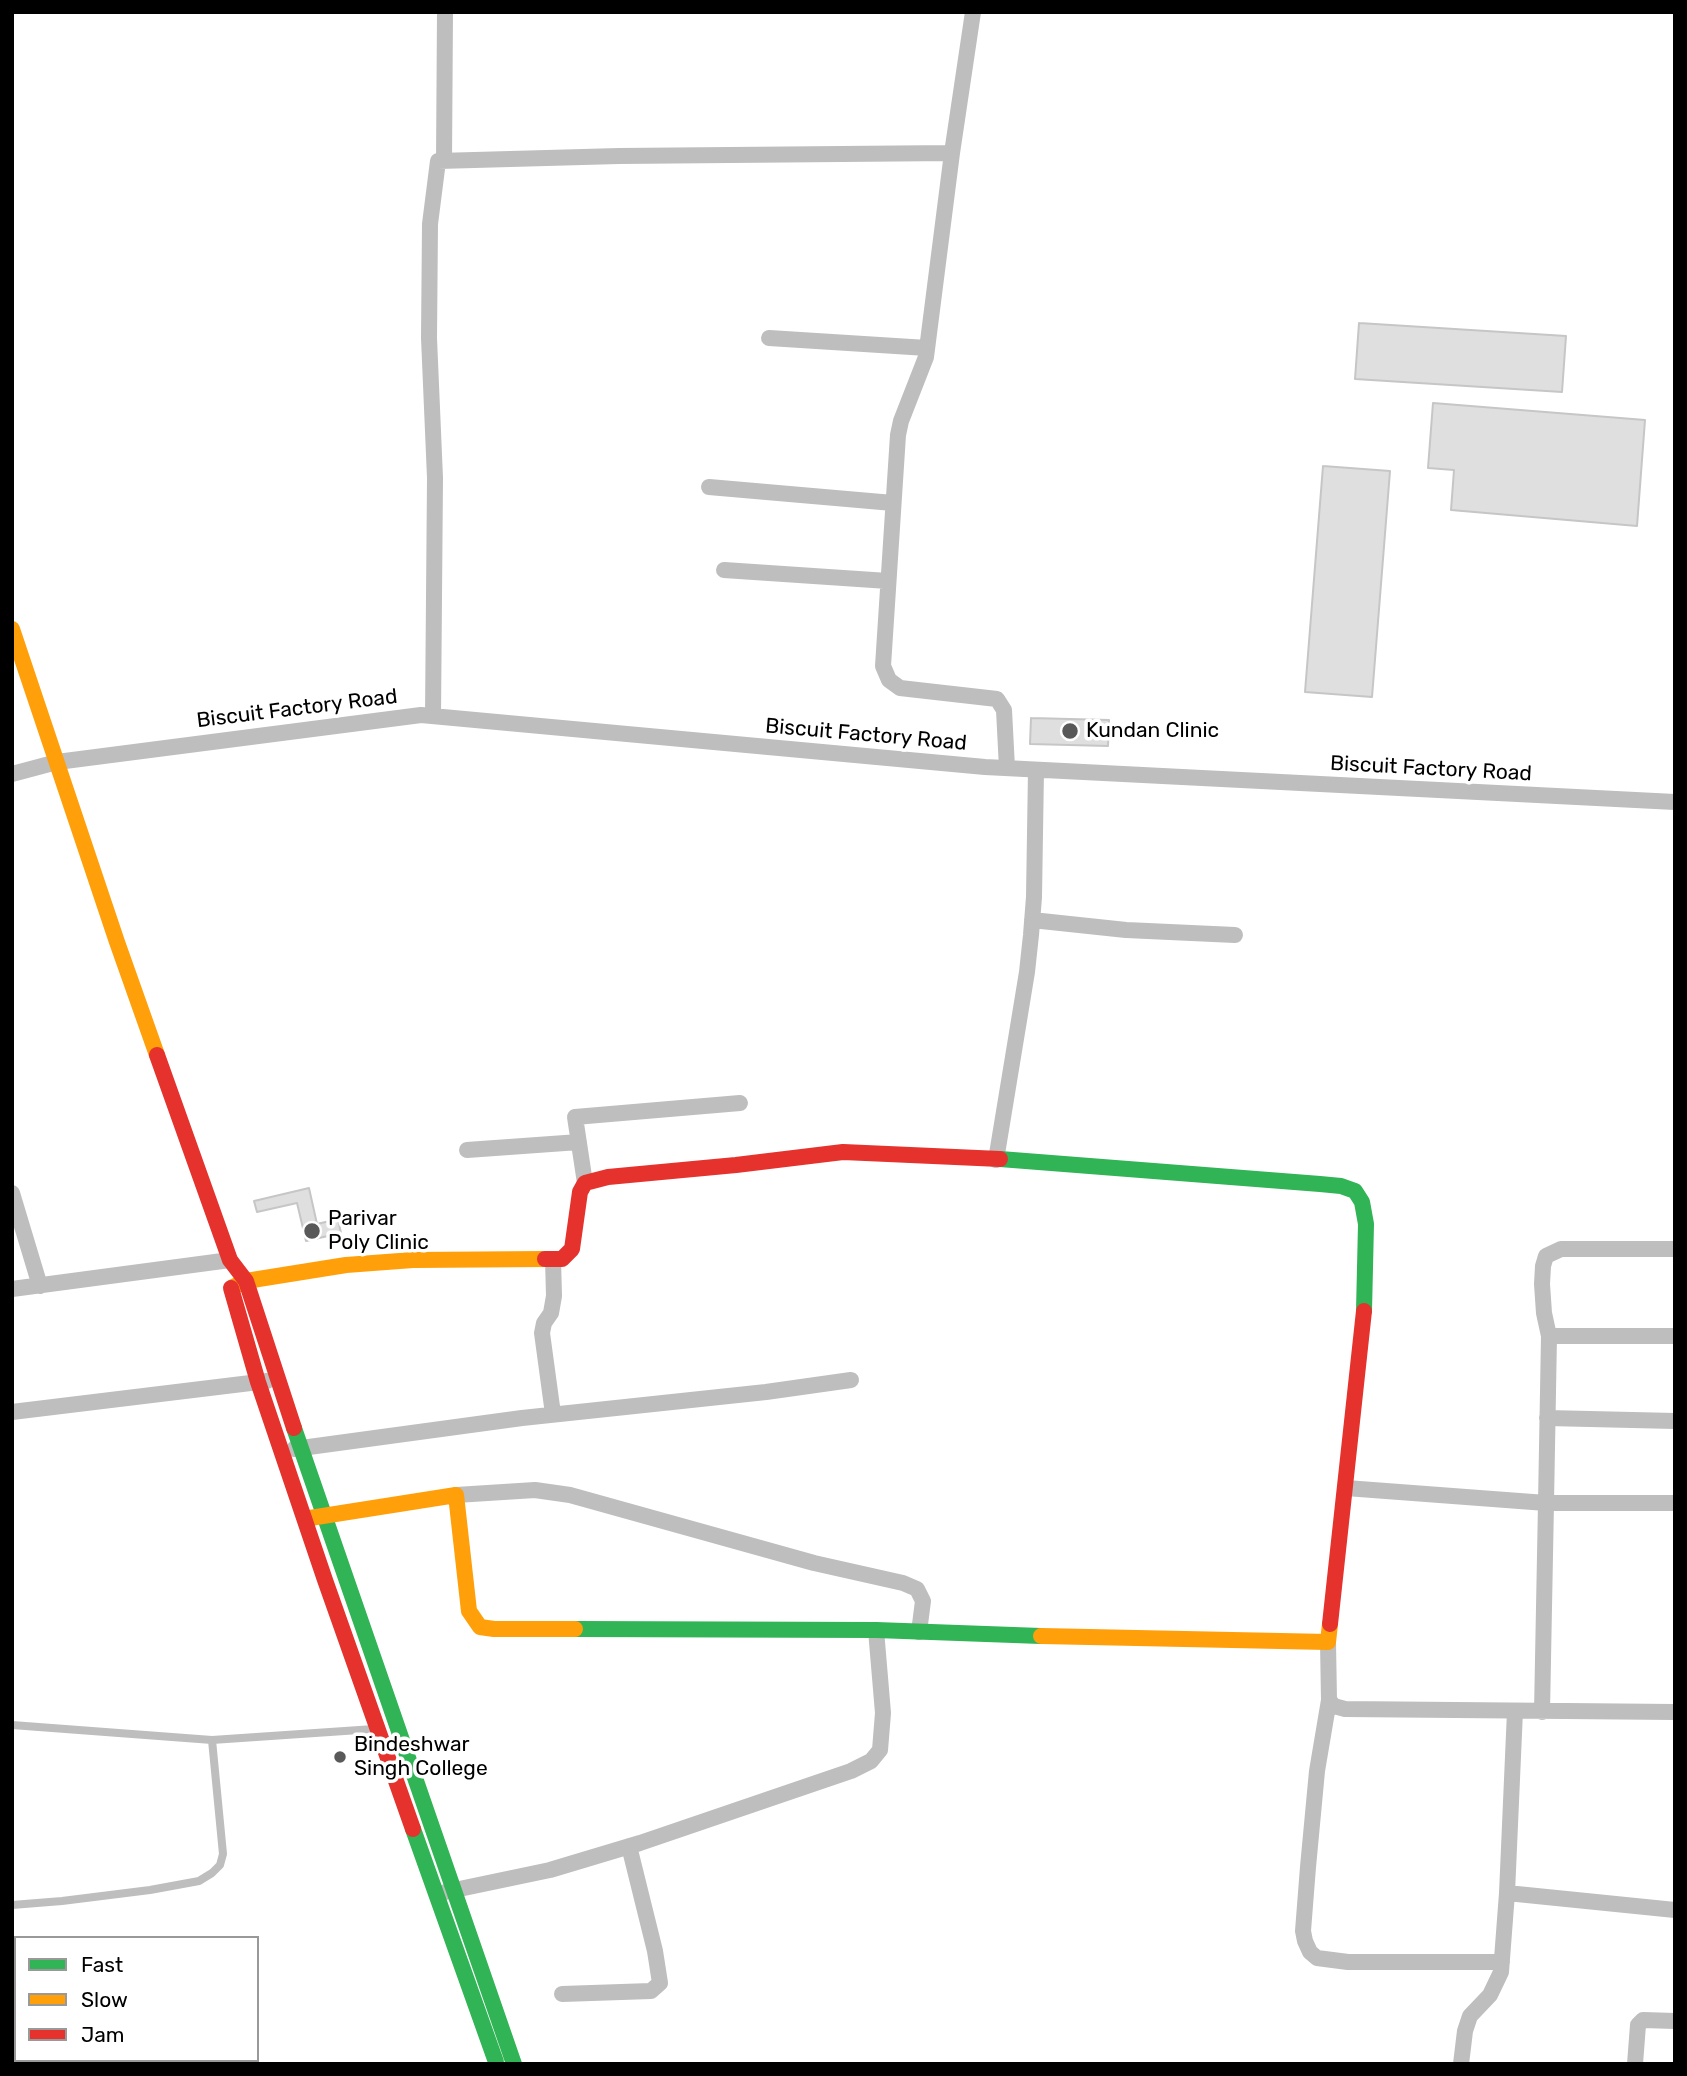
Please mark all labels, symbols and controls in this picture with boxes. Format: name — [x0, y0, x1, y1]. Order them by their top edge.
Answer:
street label: Biscuit Factory Road — [195, 684, 399, 734]
street label: Biscuit Factory Road — [764, 714, 968, 756]
place label: Kundan Clinic — [1086, 718, 1219, 744]
marker: Kundan Clinic — [1060, 721, 1080, 741]
street label: Biscuit Factory Road — [1329, 751, 1533, 787]
place label: Parivar Poly Clinic — [328, 1206, 429, 1256]
marker: Parivar Poly Clinic — [302, 1221, 322, 1241]
place label: Bindeshwar Singh College — [354, 1732, 488, 1782]
marker: Bindeshwar Singh College — [332, 1749, 348, 1765]
legend — [14, 1936, 259, 2062]
text: Fast — [81, 1952, 123, 1977]
text: Slow — [81, 1987, 128, 2012]
text: Jam — [81, 2022, 125, 2047]

